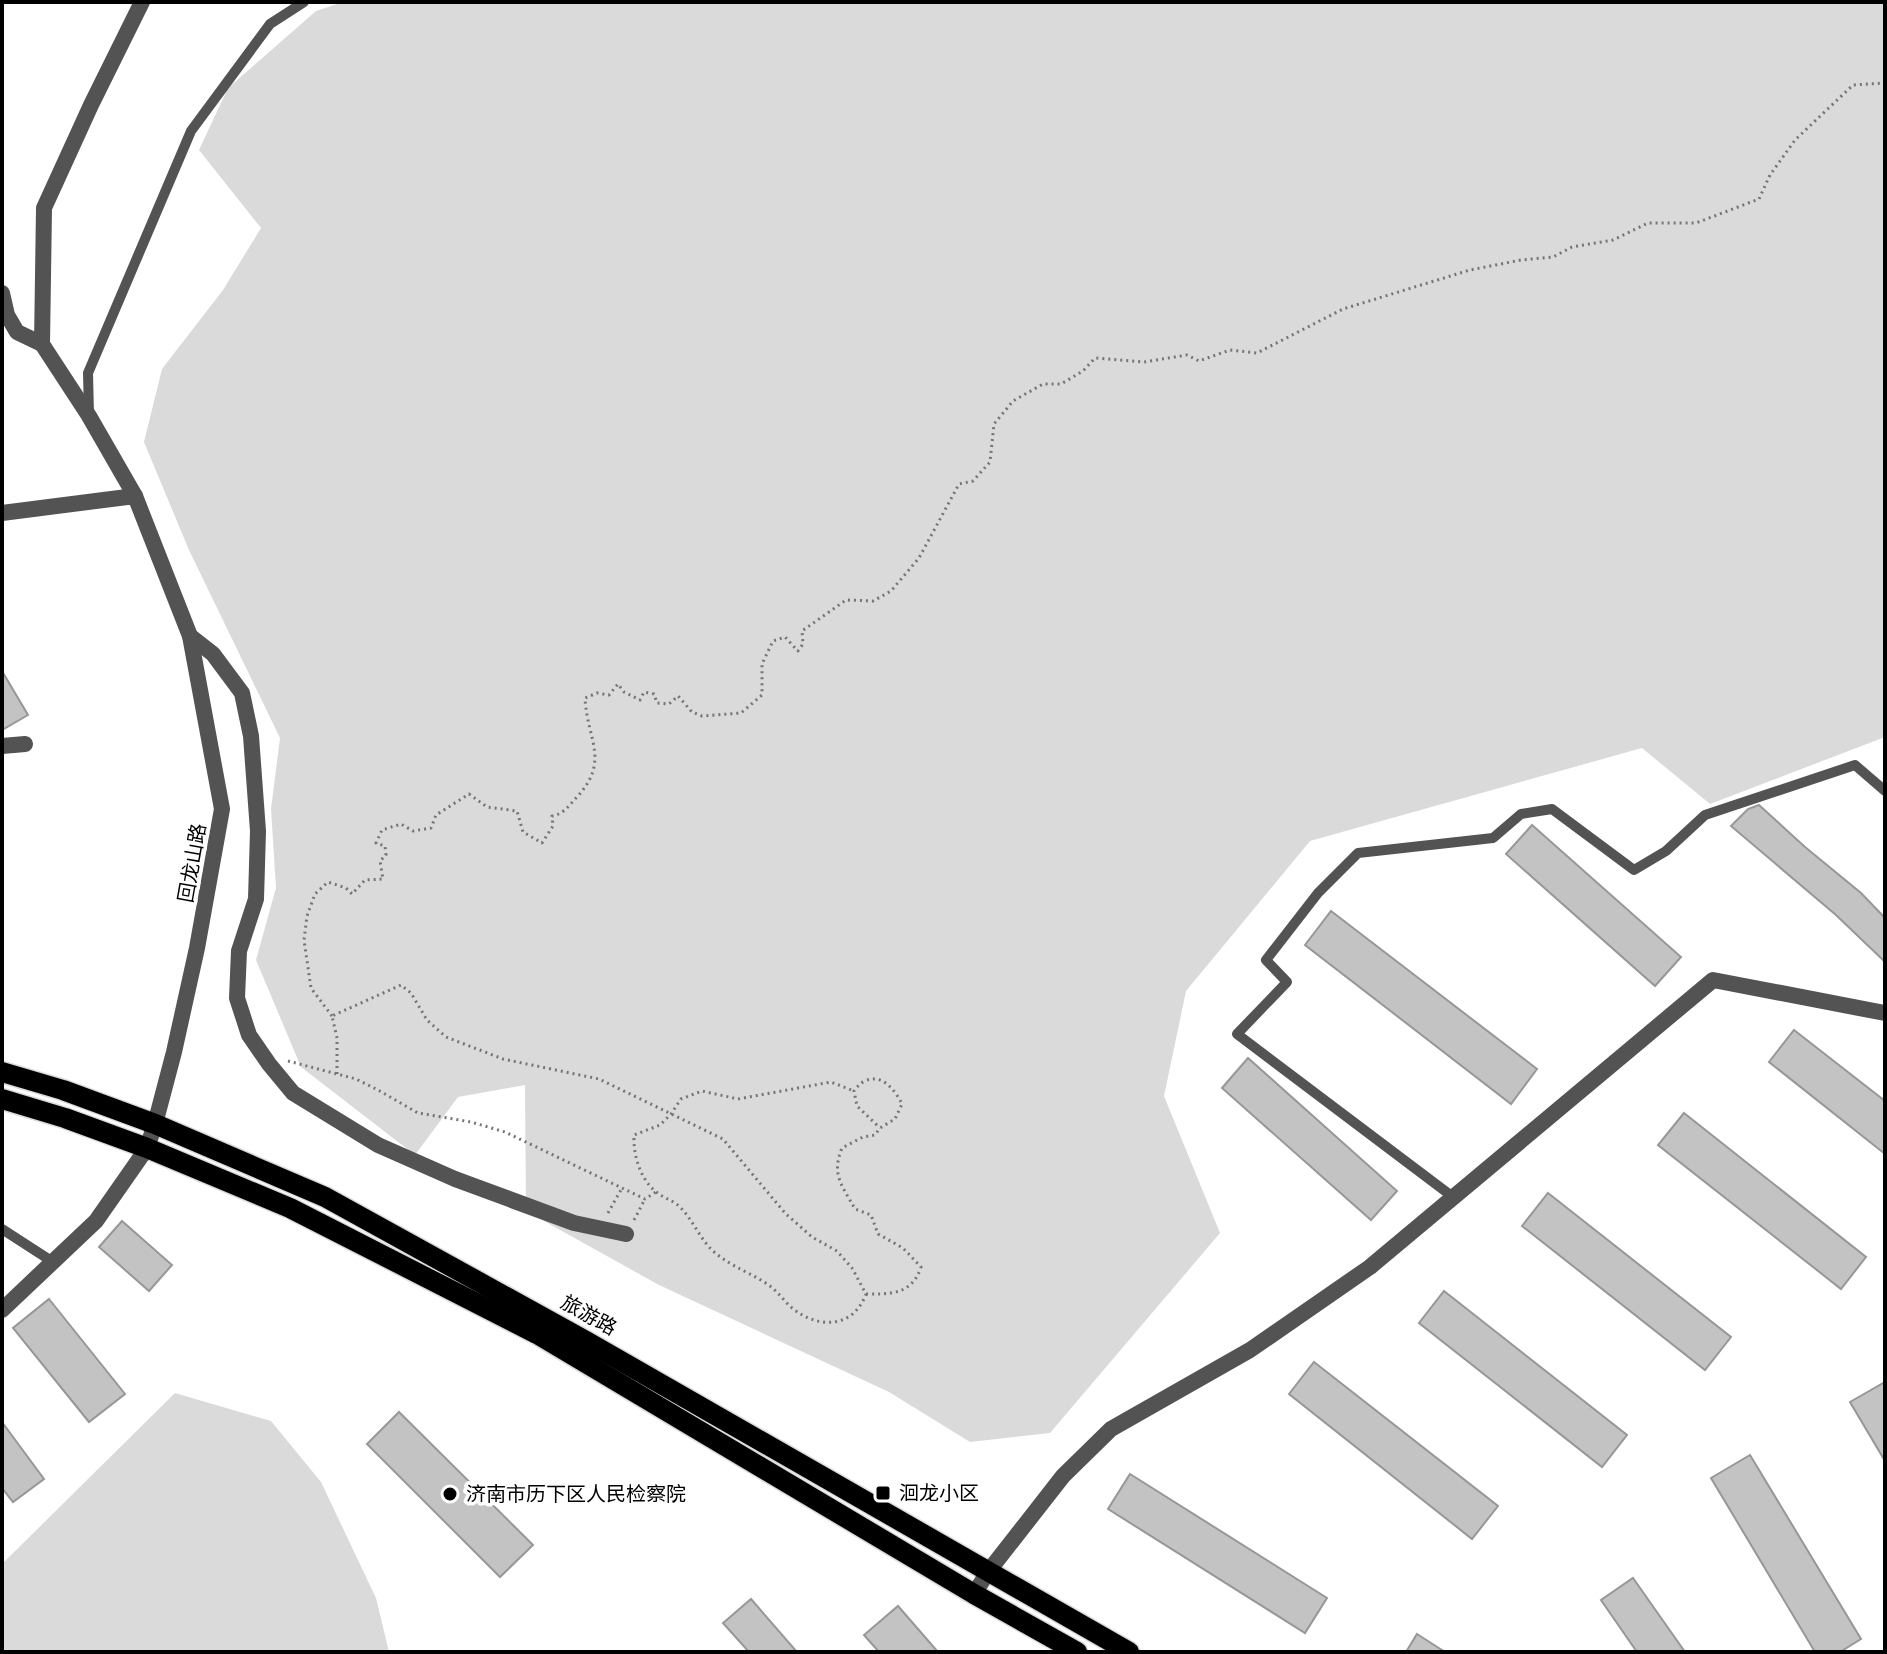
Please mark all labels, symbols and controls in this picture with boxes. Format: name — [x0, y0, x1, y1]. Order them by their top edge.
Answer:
street label: 回龙山路 — [171, 821, 212, 905]
street label: 旅游路 — [556, 1288, 622, 1341]
place label: 洄龙小区 — [899, 1479, 979, 1506]
place label: 济南市历下区人民检察院 — [466, 1480, 686, 1507]
marker: 洄龙小区 — [874, 1484, 892, 1502]
marker: 济南市历下区人民检察院 — [441, 1485, 459, 1503]

